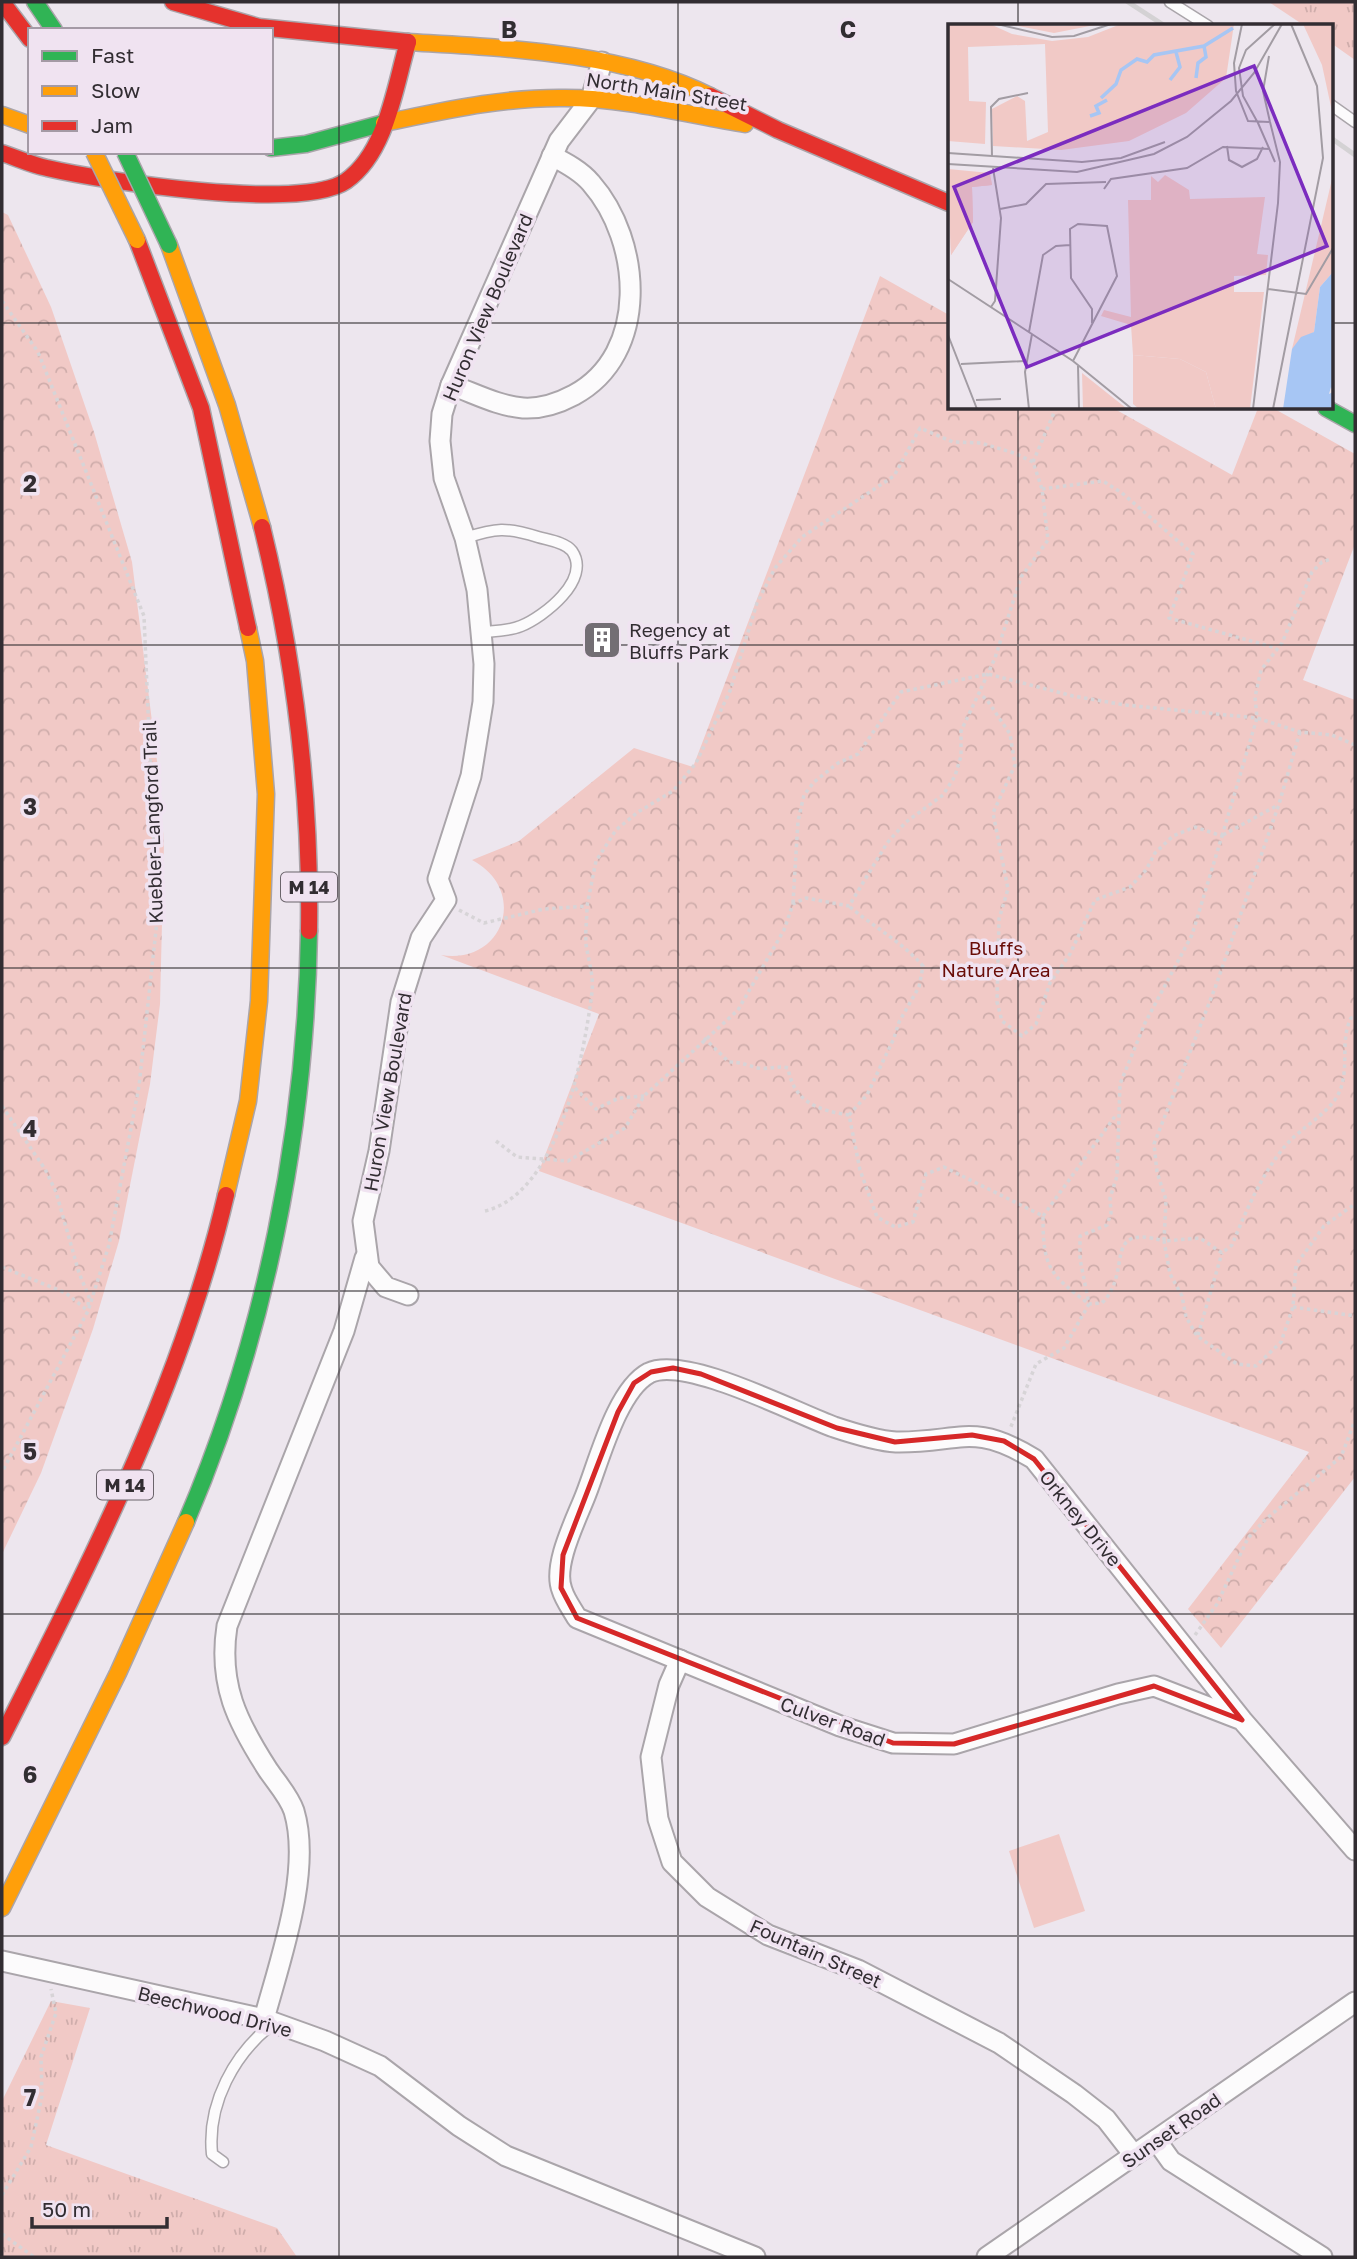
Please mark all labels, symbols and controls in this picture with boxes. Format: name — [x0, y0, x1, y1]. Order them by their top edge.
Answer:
text: B — [501, 15, 517, 43]
text: C — [840, 15, 856, 43]
inset map — [948, 24, 1332, 410]
legend — [28, 28, 273, 154]
text: Fast — [91, 42, 134, 68]
street label: North Main Street — [585, 67, 749, 115]
text: Slow — [91, 77, 140, 103]
text: Jam — [91, 112, 133, 138]
street label: Huron View Boulevard — [437, 210, 537, 404]
text: 2 — [23, 469, 37, 497]
place label: Regency at Bluffs Park — [629, 618, 731, 663]
building icon: Regency at Bluffs Park — [581, 619, 623, 661]
street label: Kuebler-Langford Trail — [137, 720, 167, 924]
text: 3 — [23, 792, 37, 820]
road number: M 14 — [281, 872, 337, 902]
park label: Bluffs Nature Area — [942, 936, 1050, 981]
street label: Huron View Boulevard — [358, 991, 416, 1193]
text: 4 — [23, 1114, 37, 1142]
text: 5 — [23, 1437, 37, 1465]
street label: Orkney Drive — [1035, 1465, 1127, 1571]
road number: M 14 — [97, 1470, 153, 1500]
street label: Culver Road — [777, 1691, 889, 1751]
text: 6 — [23, 1760, 37, 1788]
street label: Fountain Street — [747, 1914, 885, 1992]
street label: Beechwood Drive — [135, 1981, 295, 2041]
text: 7 — [24, 2083, 36, 2111]
street label: Sunset Road — [1117, 2088, 1225, 2172]
scale bar — [32, 2186, 166, 2230]
text: 50 m — [42, 2196, 91, 2222]

